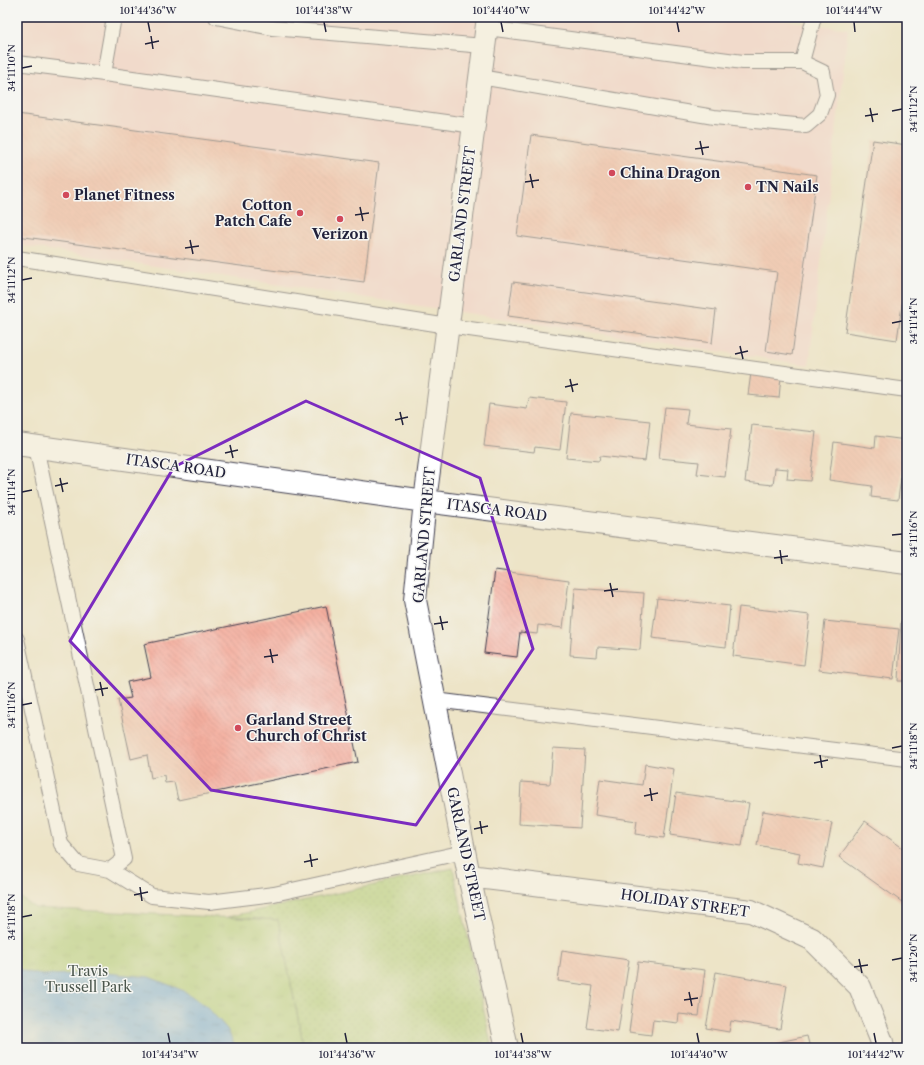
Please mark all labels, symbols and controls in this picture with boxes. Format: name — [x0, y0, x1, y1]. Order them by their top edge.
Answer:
text: 101°44'36"W — [120, 4, 177, 17]
text: 101°44'38"W — [296, 4, 354, 17]
text: 101°44'40"W — [472, 4, 531, 17]
text: 101°44'42"W — [649, 4, 706, 17]
text: 101°44'44"W — [826, 4, 883, 17]
text: 34°11'10"N — [5, 44, 18, 92]
text: 34°11'12"N — [907, 86, 920, 132]
street label: GARLAND STREET — [445, 145, 479, 283]
place label: China Dragon — [620, 164, 721, 182]
marker: China Dragon — [607, 168, 617, 178]
place label: TN Nails — [756, 178, 819, 196]
marker: TN Nails — [743, 182, 753, 192]
place label: Planet Fitness — [74, 186, 175, 204]
marker: Planet Fitness — [61, 190, 71, 200]
place label: Cotton Patch Cafe — [215, 196, 292, 230]
marker: Cotton Patch Cafe — [295, 208, 305, 218]
marker: Verizon — [335, 214, 345, 224]
place label: Verizon — [311, 225, 368, 243]
text: 34°11'12"N — [5, 257, 18, 303]
text: 34°11'14"N — [907, 298, 920, 344]
street label: ITASCA ROAD — [125, 450, 227, 482]
street label: GARLAND STREET — [409, 466, 439, 604]
text: 34°11'14"N — [5, 469, 18, 515]
street label: ITASCA ROAD — [446, 495, 548, 525]
text: 34°11'16"N — [907, 511, 920, 557]
text: 34°11'16"N — [5, 682, 18, 728]
place label: Garland Street Church of Christ — [246, 711, 367, 745]
text: 34°11'18"N — [907, 722, 920, 770]
marker: Garland Street Church of Christ — [233, 723, 243, 733]
street label: GARLAND STREET — [443, 785, 489, 923]
street label: HOLIDAY STREET — [619, 885, 751, 921]
text: 34°11'18"N — [5, 893, 18, 941]
text: 34°11'20"N — [907, 933, 920, 983]
park label: Travis Trussell Park — [45, 962, 132, 996]
text: 101°44'34"W — [142, 1048, 199, 1061]
text: 101°44'36"W — [319, 1048, 376, 1061]
text: 101°44'38"W — [495, 1048, 553, 1061]
text: 101°44'40"W — [670, 1048, 729, 1061]
text: 101°44'42"W — [848, 1048, 905, 1061]

